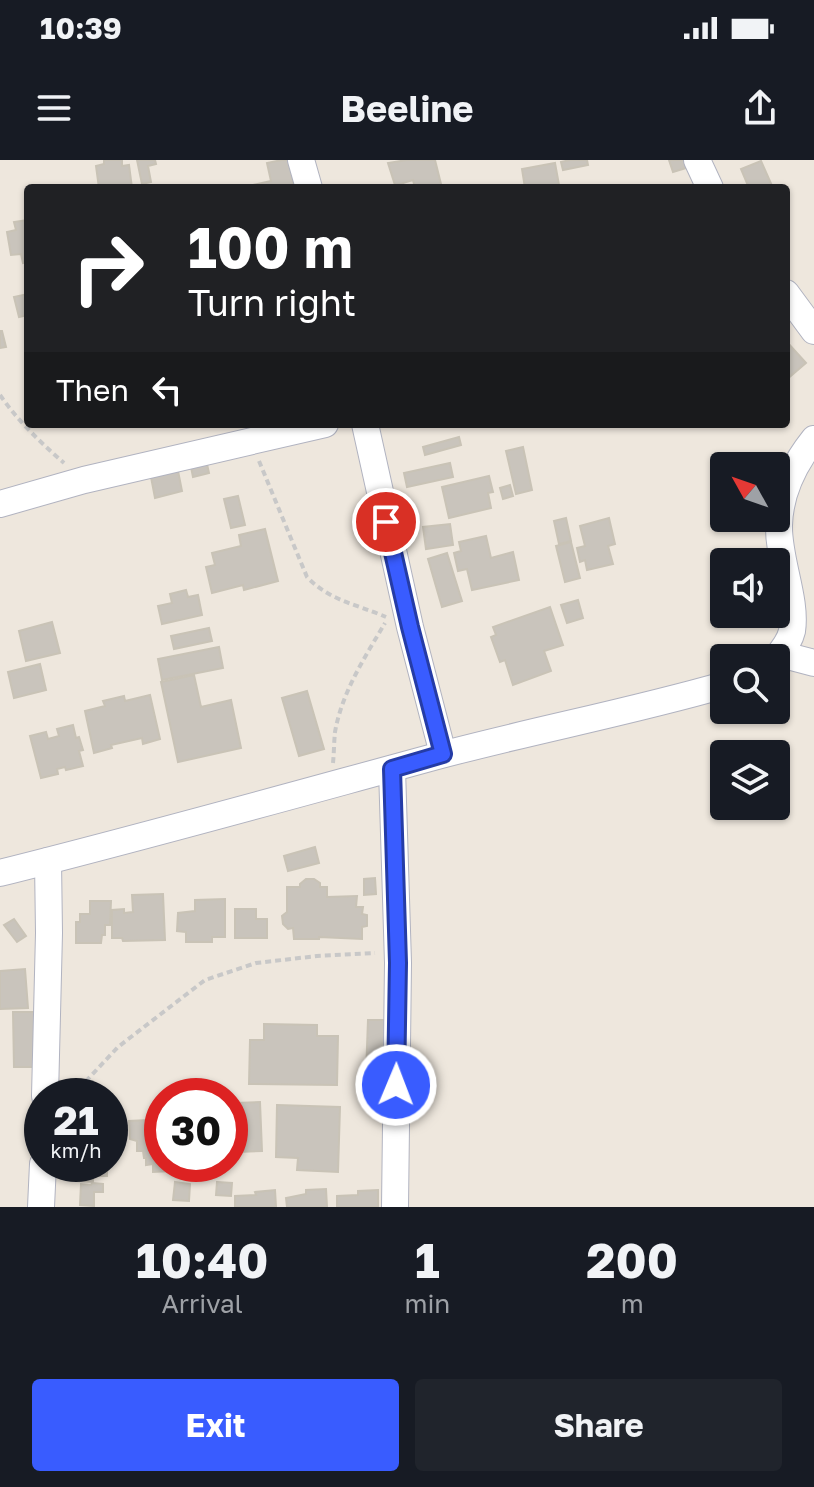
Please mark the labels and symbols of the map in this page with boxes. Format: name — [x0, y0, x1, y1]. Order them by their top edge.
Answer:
north arrow — [710, 452, 790, 532]
pin — [352, 488, 420, 556]
position arrow — [354, 1043, 438, 1127]
speed limit sign: 30 — [144, 1078, 248, 1182]

